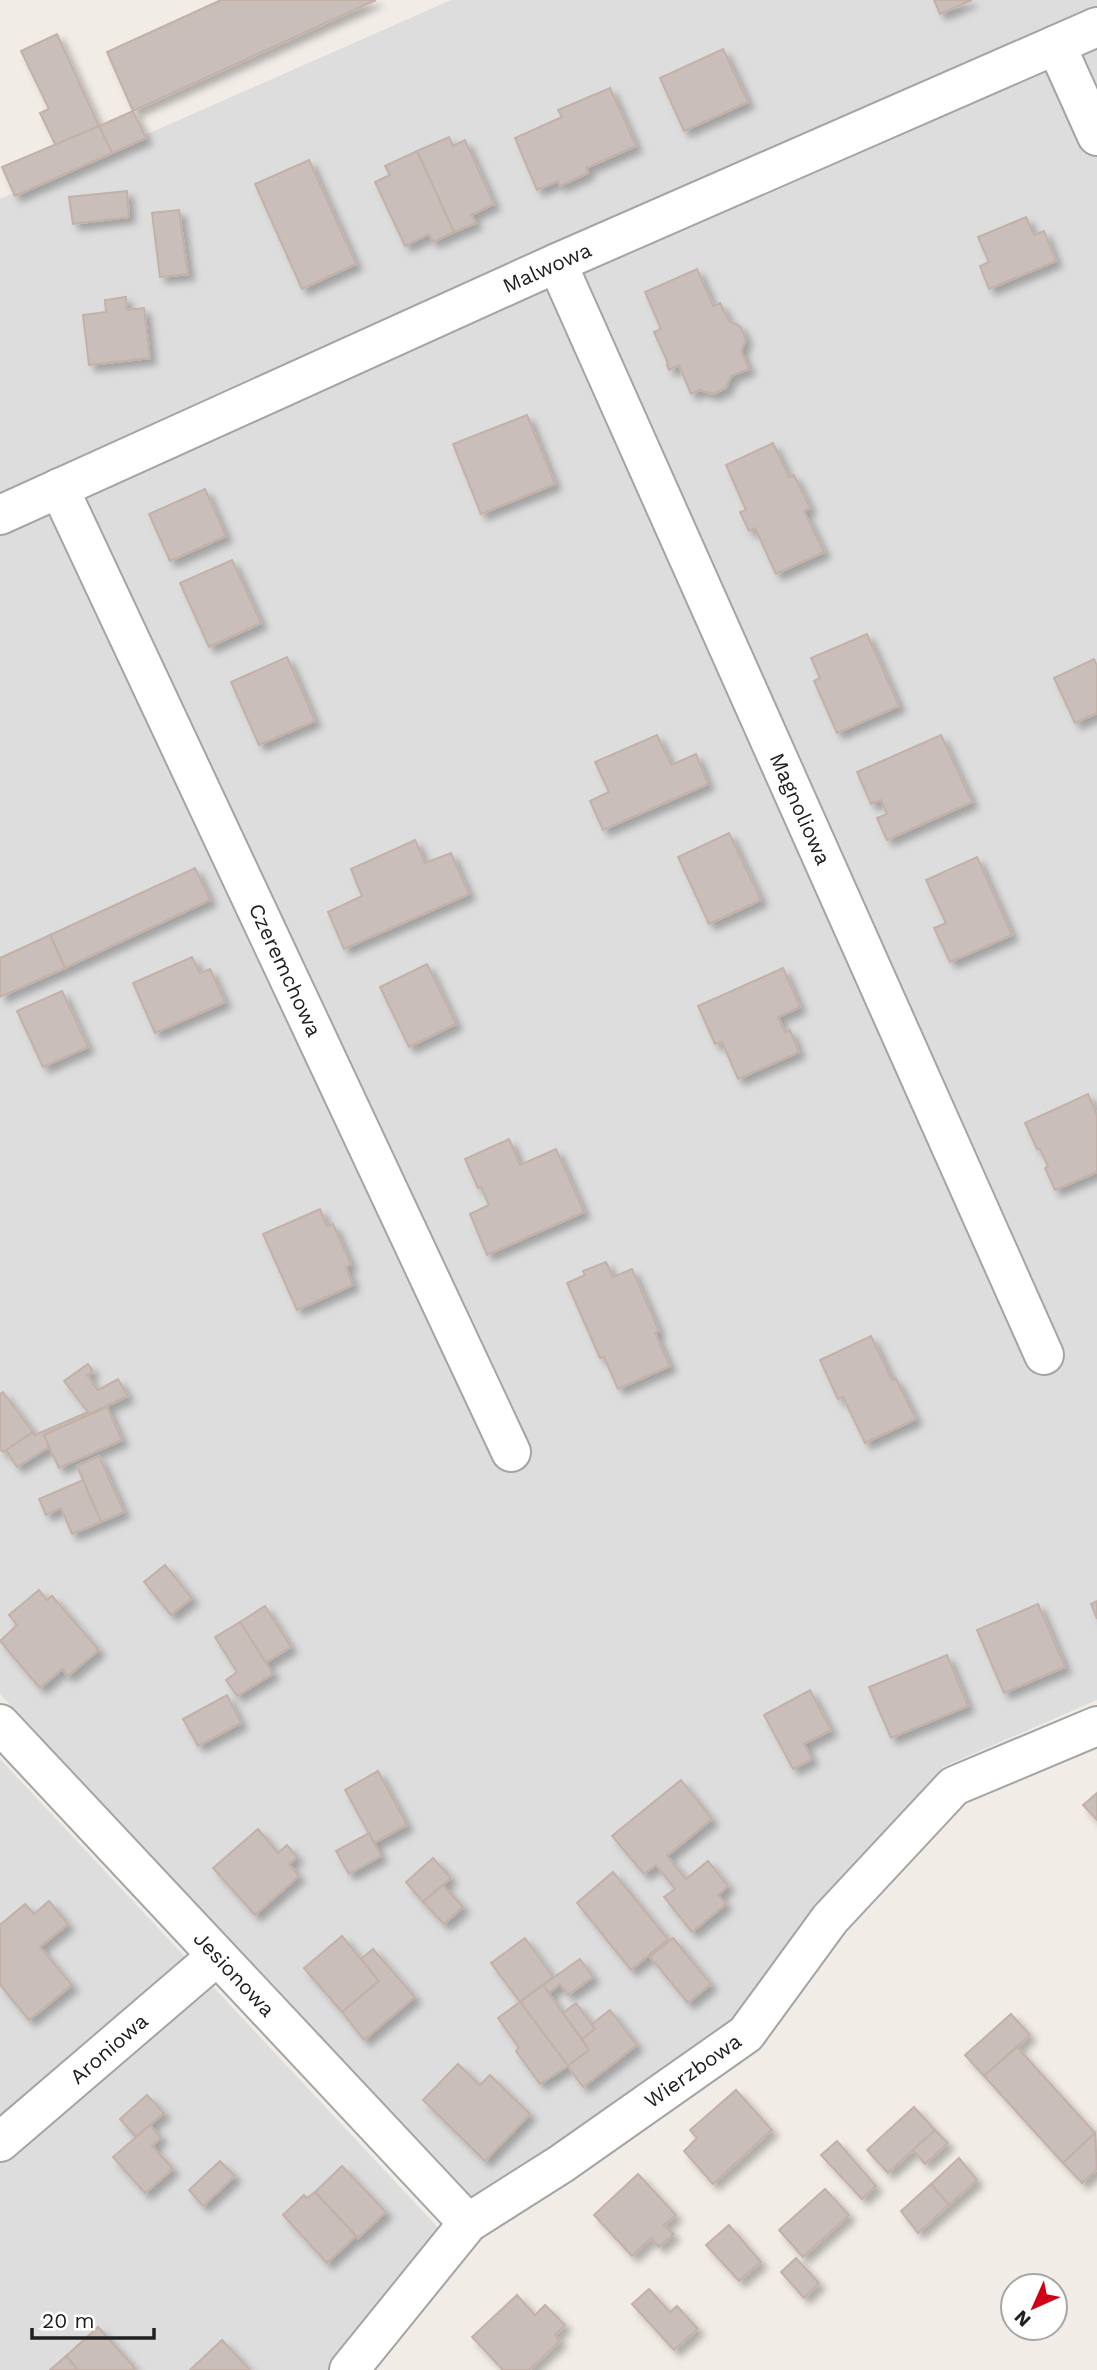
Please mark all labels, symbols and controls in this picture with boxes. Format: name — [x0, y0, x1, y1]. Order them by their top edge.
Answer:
street label: Malwowa — [499, 237, 595, 298]
street label: Magnoliowa — [765, 749, 836, 869]
street label: Czeremchowa — [244, 899, 327, 1041]
street label: Jesionowa — [189, 1926, 280, 2022]
street label: Aroniowa — [65, 2008, 153, 2089]
street label: Wierzbowa — [640, 2028, 746, 2113]
north arrow — [999, 2272, 1069, 2342]
scale bar — [32, 2296, 154, 2340]
text: N — [1009, 2306, 1035, 2332]
text: 20 m — [42, 2308, 94, 2333]

